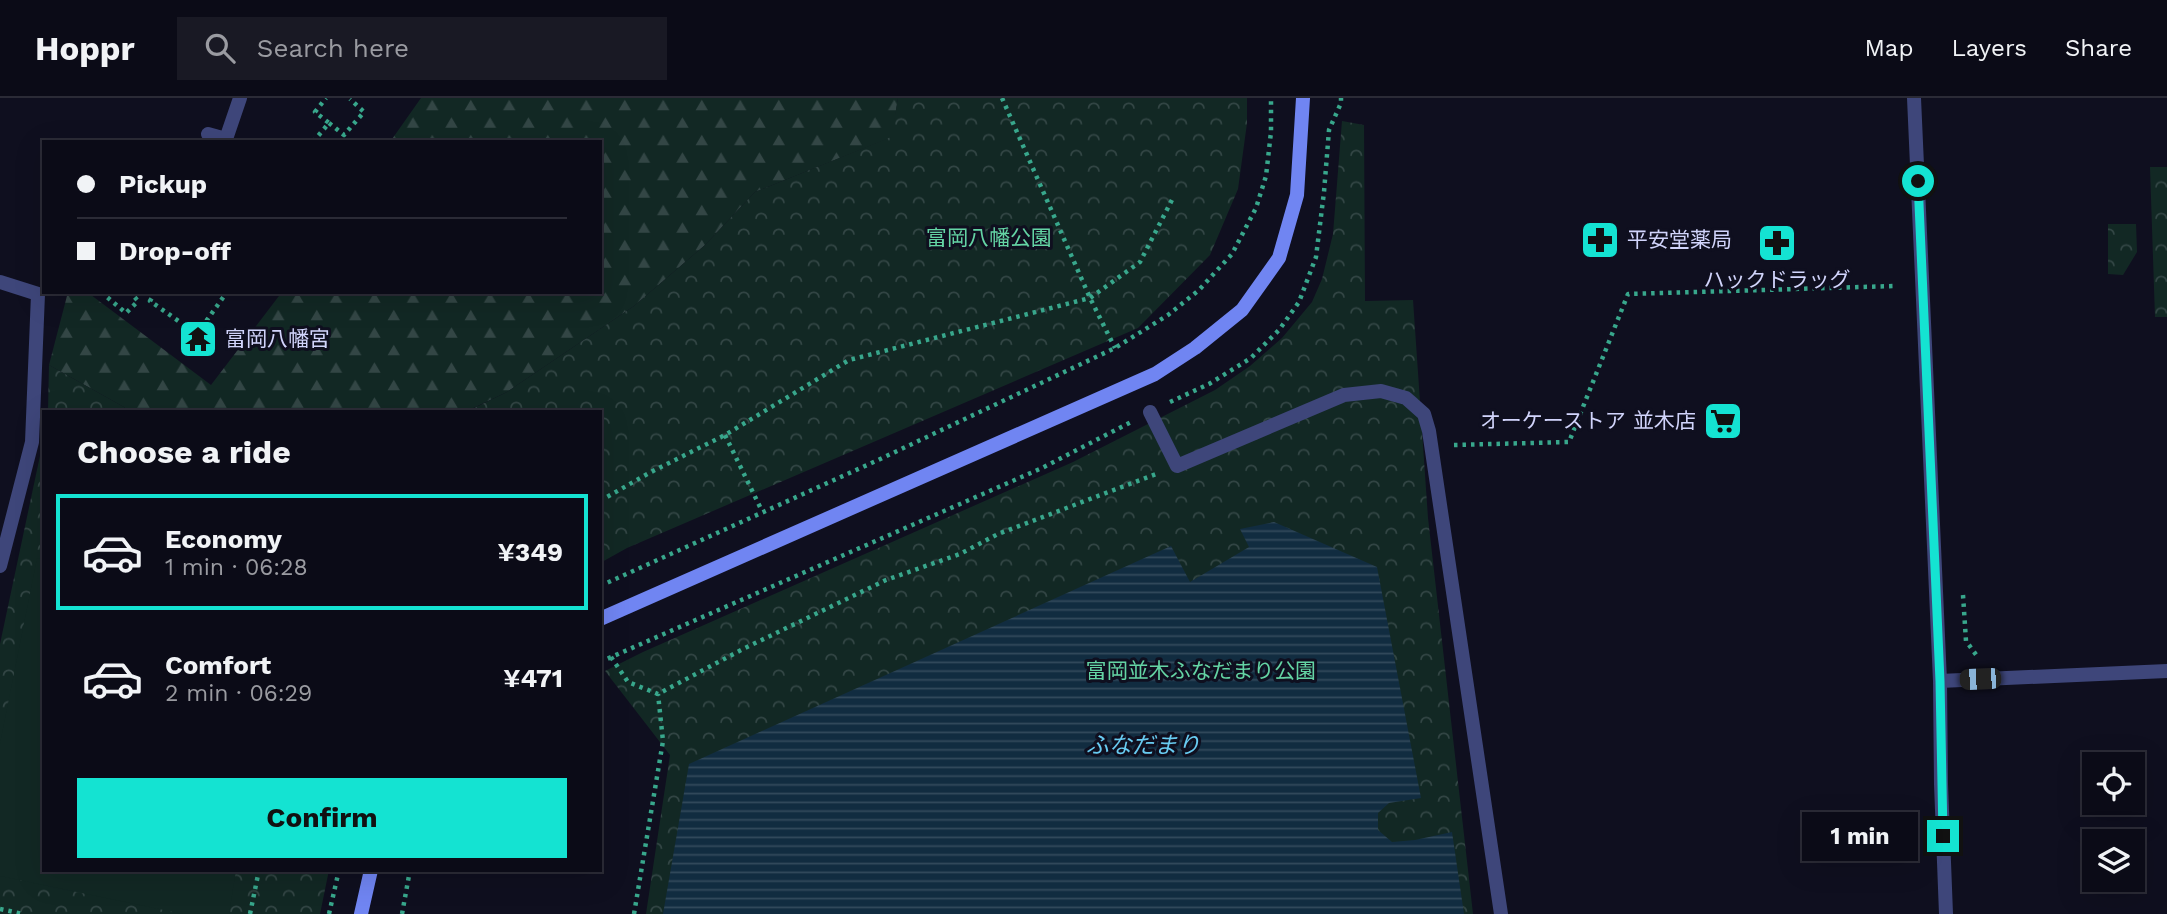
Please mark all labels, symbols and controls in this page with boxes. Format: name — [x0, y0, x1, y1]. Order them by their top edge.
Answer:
search box — [177, 17, 667, 80]
text: Hoppr — [35, 29, 135, 68]
icon: search — [201, 29, 239, 67]
text: Search here — [257, 33, 409, 63]
text: Map — [1865, 34, 1913, 62]
text: Layers — [1951, 34, 2027, 62]
text: Share — [2065, 34, 2132, 62]
route start — [1902, 165, 1934, 197]
text: Pickup — [119, 169, 207, 199]
pharmacy icon: 平安堂薬局 — [1579, 219, 1621, 261]
pharmacy icon: ハックドラッグ — [1756, 222, 1798, 264]
park label: 富岡八幡公園 — [926, 225, 1052, 250]
place label: 平安堂薬局 — [1627, 227, 1732, 252]
text: Drop-off — [119, 236, 231, 266]
place label: ハックドラッグ — [1704, 267, 1851, 292]
temple icon: 富岡八幡宮 — [177, 318, 219, 360]
place label: 富岡八幡宮 — [225, 326, 330, 351]
supermarket icon: オーケーストア 並木店 — [1702, 400, 1744, 442]
place label: オーケーストア 並木店 — [1480, 408, 1696, 433]
text: Choose a ride — [77, 433, 291, 471]
icon: car — [81, 521, 144, 584]
text: Economy — [165, 524, 282, 554]
text: ¥349 — [497, 537, 563, 567]
text: 1 min · 06:28 — [165, 554, 308, 581]
icon: car — [81, 647, 144, 710]
text: Comfort — [165, 650, 271, 680]
park label: 富岡並木ふなだまり公園 — [1086, 658, 1316, 683]
text: ¥471 — [503, 663, 563, 693]
car — [1959, 668, 2002, 690]
text: 2 min · 06:29 — [165, 680, 312, 707]
water label: ふなだまり — [1086, 732, 1200, 759]
map controls — [2082, 752, 2145, 892]
button: locate — [2082, 752, 2145, 815]
button: Confirm — [77, 778, 567, 858]
callout: 1 min — [1803, 812, 1918, 860]
route end — [1927, 820, 1959, 852]
text: 1 min — [1830, 823, 1890, 850]
button: layers — [2082, 829, 2145, 892]

